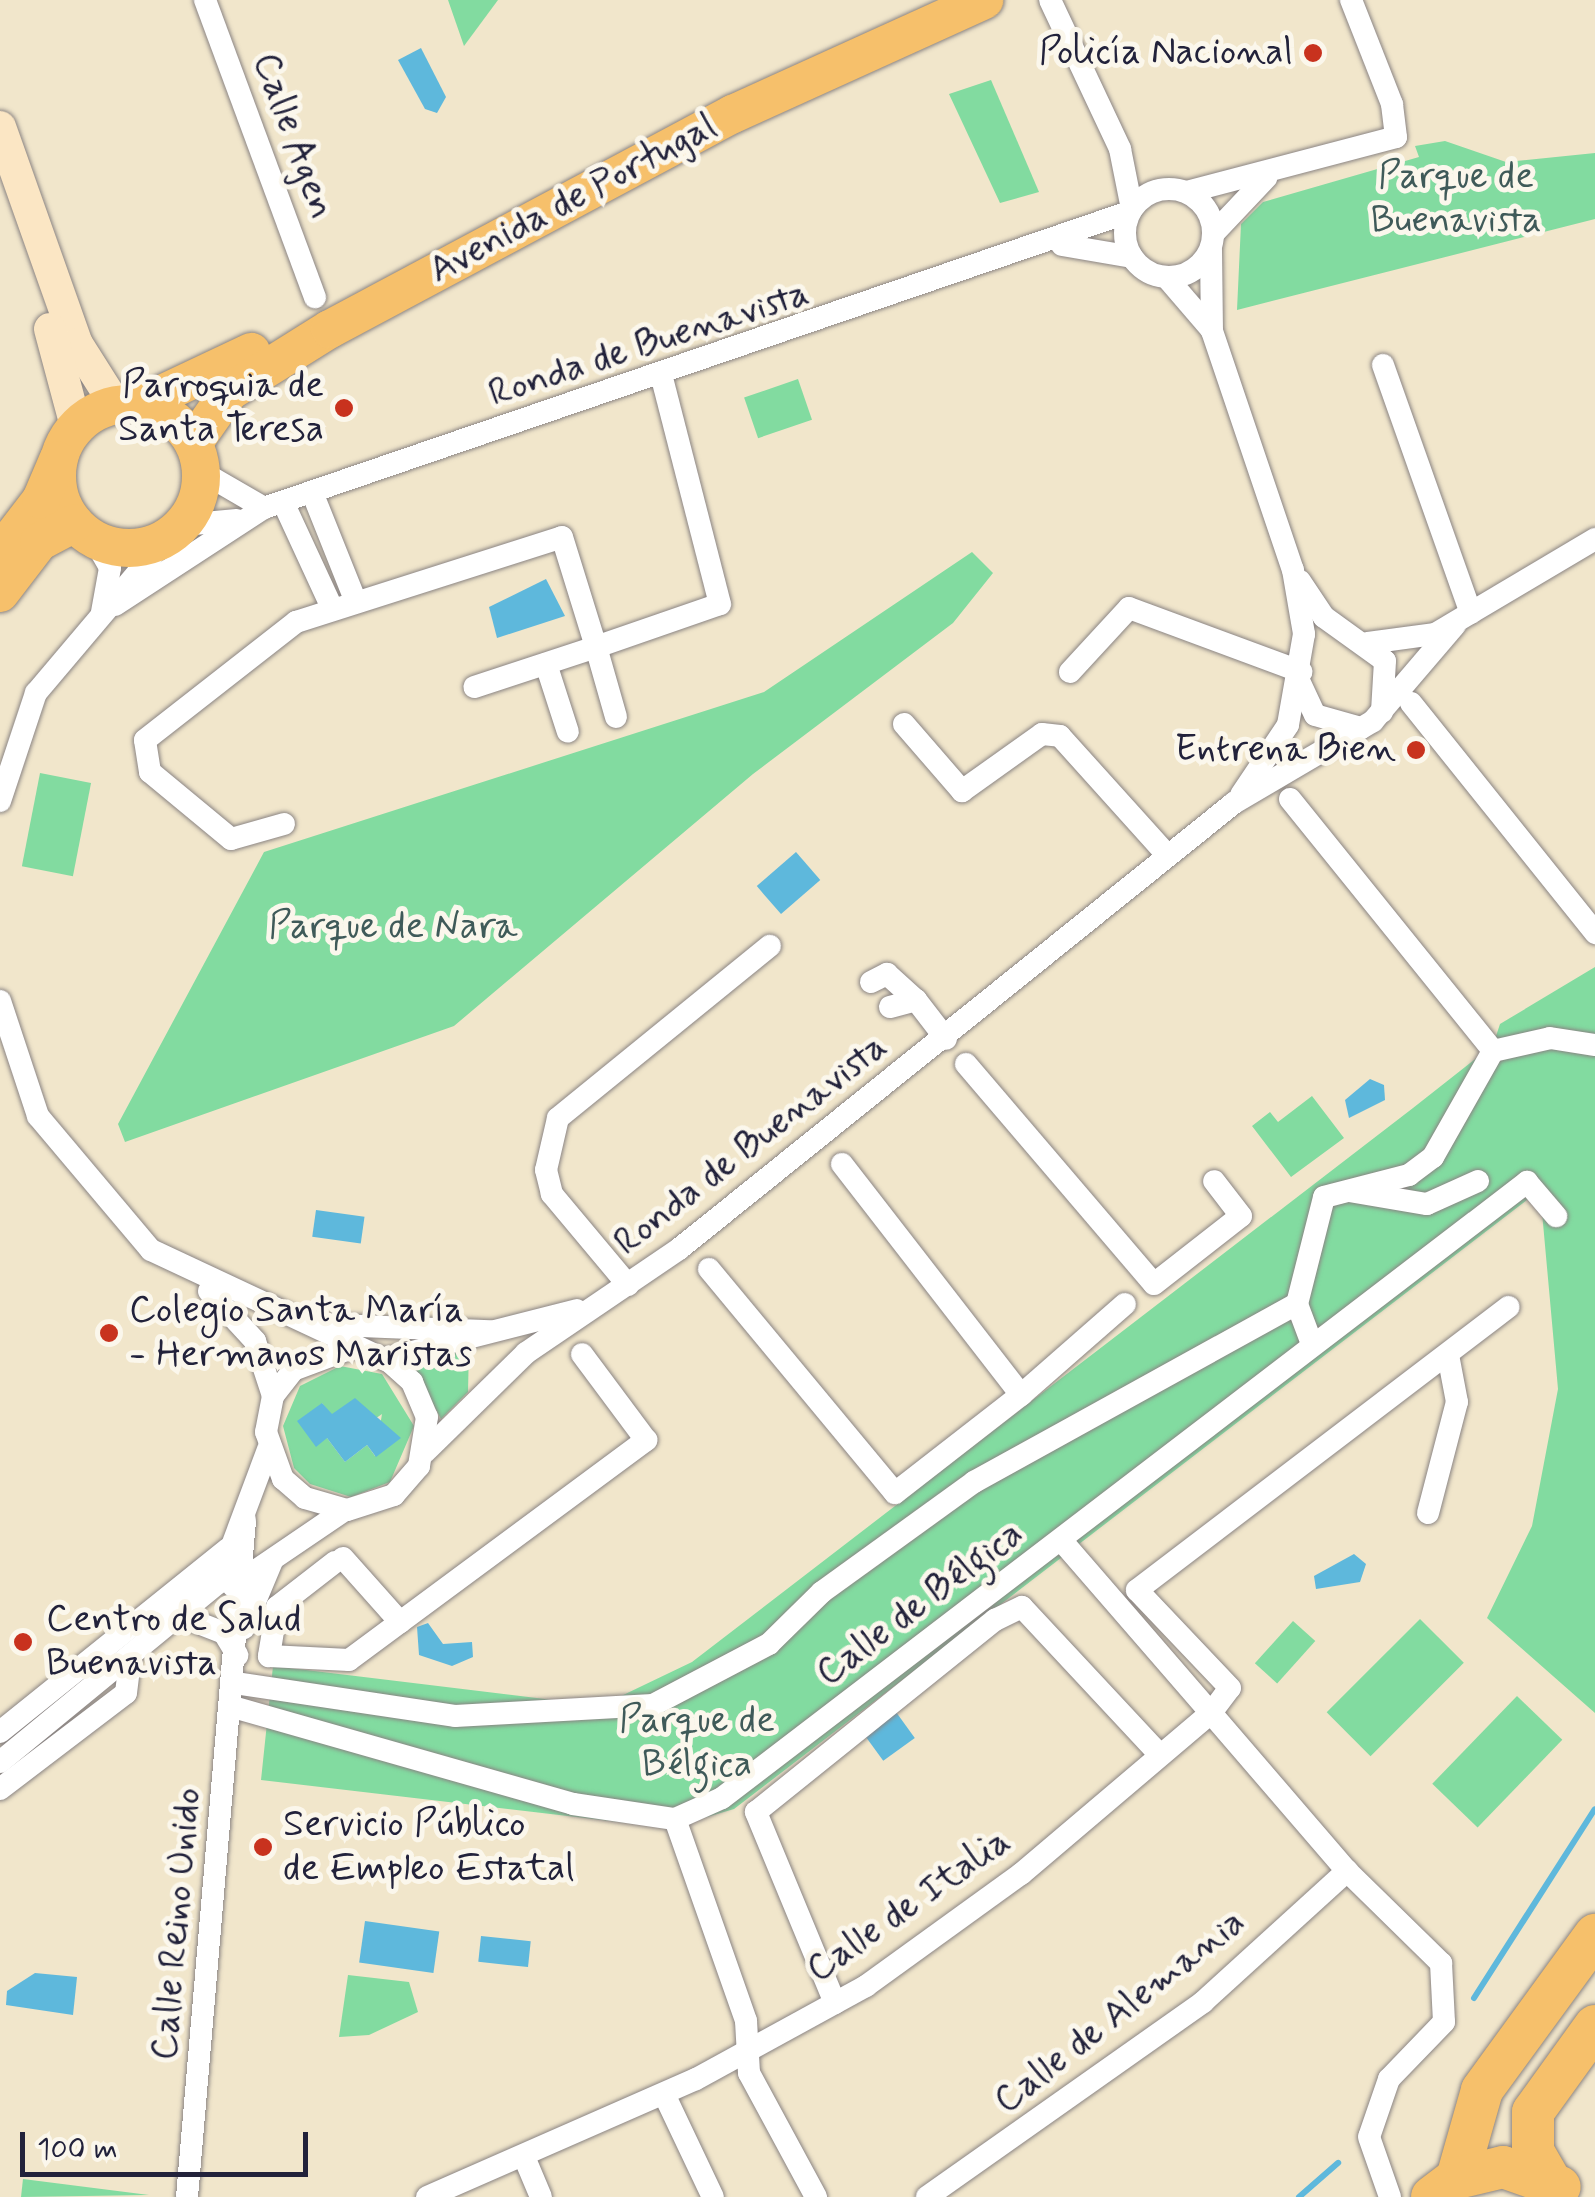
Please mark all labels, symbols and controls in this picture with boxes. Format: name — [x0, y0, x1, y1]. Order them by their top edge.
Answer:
place label: Policía Nacional — [1036, 30, 1293, 76]
marker: Policía Nacional — [1302, 42, 1324, 64]
street label: Calle Agen — [242, 47, 344, 225]
street label: Avenida de Portugal — [423, 105, 723, 293]
park label: Parque de Buenavista — [1371, 154, 1541, 243]
street label: Ronda de Buenavista — [487, 272, 811, 416]
place label: Parroquia de Santa Teresa — [112, 363, 324, 452]
marker: Parroquia de Santa Teresa — [333, 397, 355, 419]
place label: Entrena Bien — [1182, 727, 1396, 773]
marker: Entrena Bien — [1405, 739, 1427, 761]
park label: Parque de Nara — [271, 904, 515, 950]
street label: Ronda de Buenavista — [609, 1027, 893, 1263]
place label: Colegio Santa María - Hermanos Maristas — [129, 1288, 475, 1378]
marker: Colegio Santa María - Hermanos Maristas — [98, 1322, 120, 1344]
street label: Calle de Bélgica — [807, 1511, 1033, 1697]
place label: Centro de Salud Buenavista — [46, 1597, 300, 1686]
marker: Centro de Salud Buenavista — [10, 1629, 36, 1655]
park label: Parque de Bélgica — [619, 1698, 775, 1788]
street label: Calle Reino Unido — [142, 1786, 212, 2062]
place label: Servicio Público de Empleo Estatal — [283, 1802, 564, 1892]
street label: Calle de Italia — [798, 1819, 1020, 1993]
marker: Servicio Público de Empleo Estatal — [252, 1836, 274, 1858]
street label: Calle de Alemania — [985, 1900, 1255, 2124]
scale bar — [25, 2112, 312, 2174]
text: 100 m — [37, 2130, 118, 2169]

